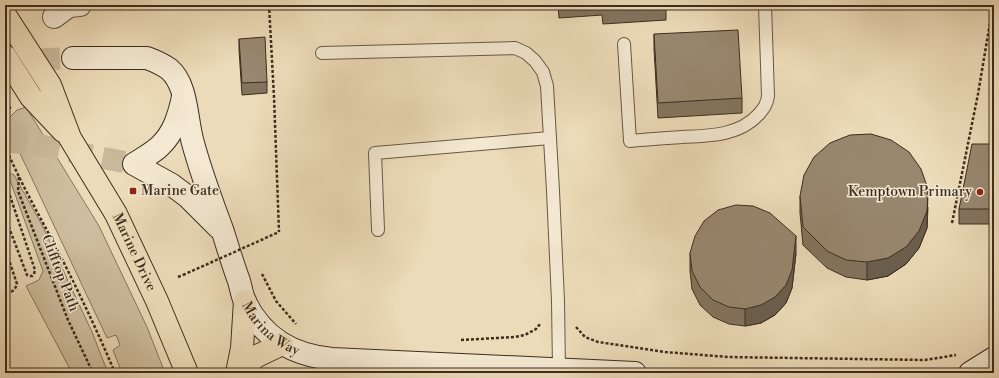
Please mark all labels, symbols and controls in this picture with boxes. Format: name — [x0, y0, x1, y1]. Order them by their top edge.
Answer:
place label: Marine Gate — [141, 182, 219, 200]
place label: Kemptown Primary — [848, 183, 972, 201]
marker: Marine Gate — [128, 186, 138, 196]
marker: Kemptown Primary — [975, 187, 985, 197]
street label: Marine Drive — [108, 210, 160, 294]
street label: Clifftop Path — [37, 232, 83, 315]
street label: Marina Way — [237, 298, 302, 360]

